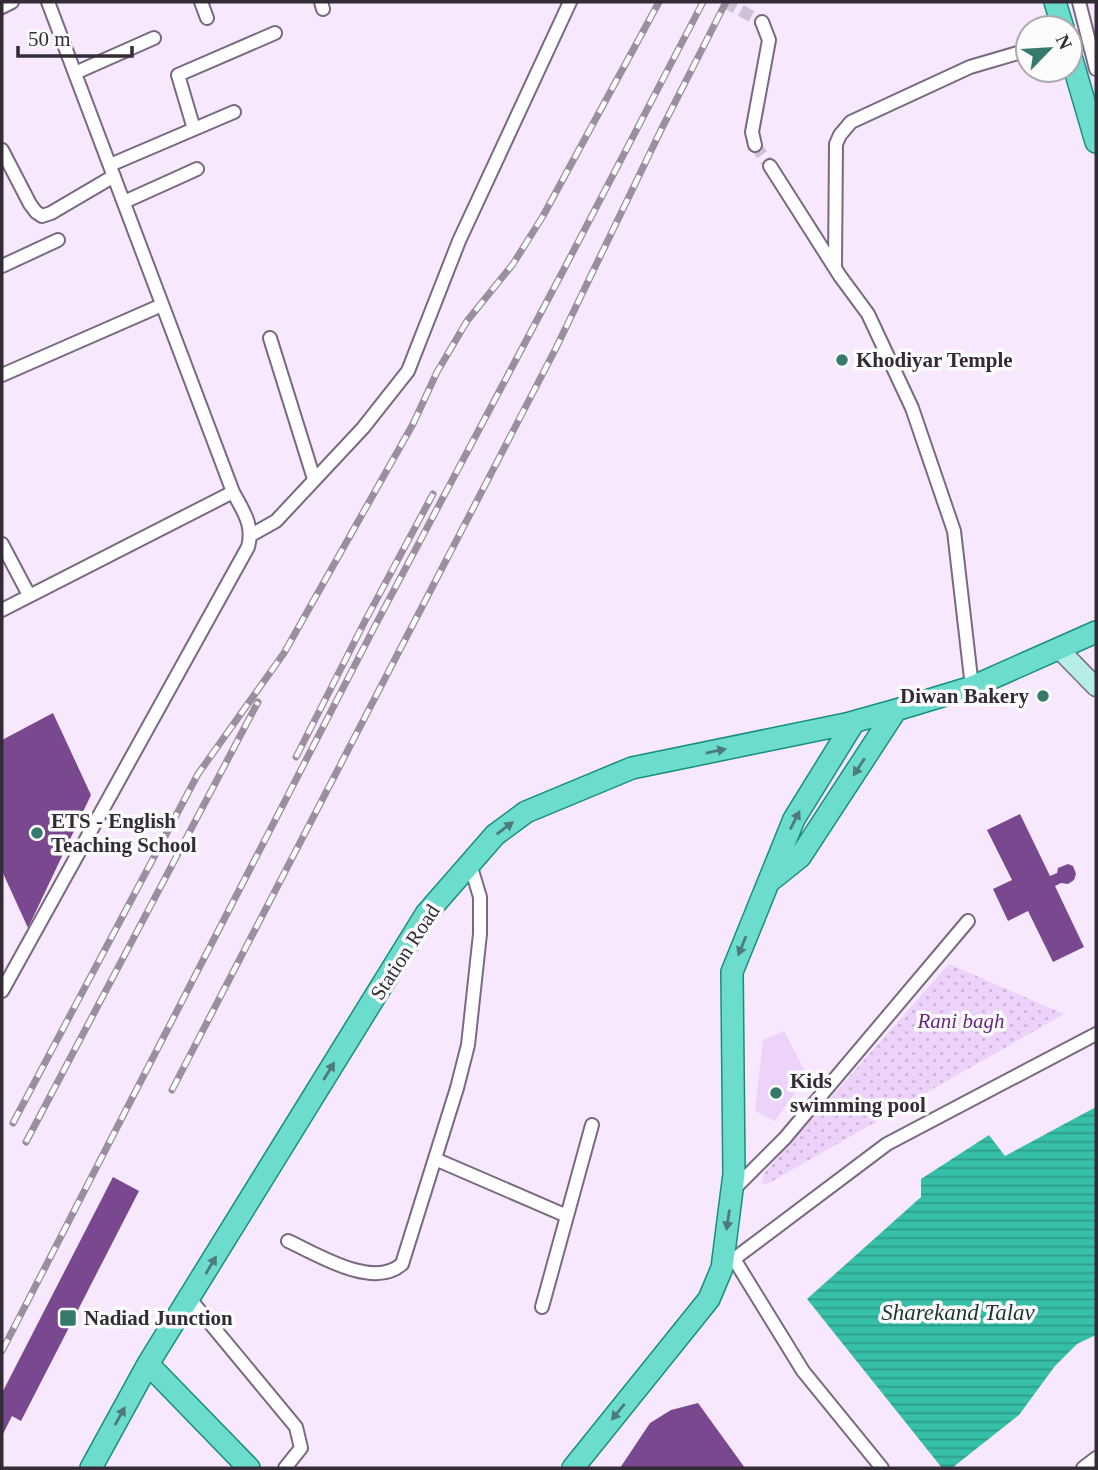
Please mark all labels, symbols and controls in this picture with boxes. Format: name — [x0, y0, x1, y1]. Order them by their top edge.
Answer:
scale bar — [18, 14, 131, 58]
north arrow — [1014, 14, 1084, 84]
text: 50 m — [28, 27, 71, 51]
text: N — [1052, 31, 1076, 53]
place label: Khodiyar Temple — [856, 348, 1013, 372]
marker: Khodiyar Temple — [834, 352, 850, 368]
place label: Diwan Bakery — [900, 684, 1029, 708]
marker: Diwan Bakery — [1035, 688, 1051, 704]
one-way arrow — [705, 745, 727, 756]
one-way arrow — [852, 757, 865, 777]
place label: ETS - English Teaching School — [51, 809, 197, 857]
one-way arrow — [789, 810, 800, 830]
one-way arrow — [495, 820, 513, 835]
marker: ETS - English Teaching School — [29, 825, 45, 841]
street label: Station Road — [365, 899, 445, 1004]
one-way arrow — [737, 935, 748, 956]
park label: Rani bagh — [917, 1009, 1004, 1033]
one-way arrow — [323, 1061, 336, 1080]
place label: Kids swimming pool — [790, 1069, 926, 1117]
marker: Kids swimming pool — [768, 1085, 784, 1101]
one-way arrow — [723, 1209, 734, 1231]
one-way arrow — [204, 1255, 217, 1274]
water label: Sharekand Talav — [881, 1300, 1036, 1325]
place label: Nadiad Junction — [84, 1306, 233, 1330]
marker: Nadiad Junction — [58, 1308, 78, 1328]
one-way arrow — [611, 1404, 626, 1421]
one-way arrow — [114, 1406, 126, 1426]

